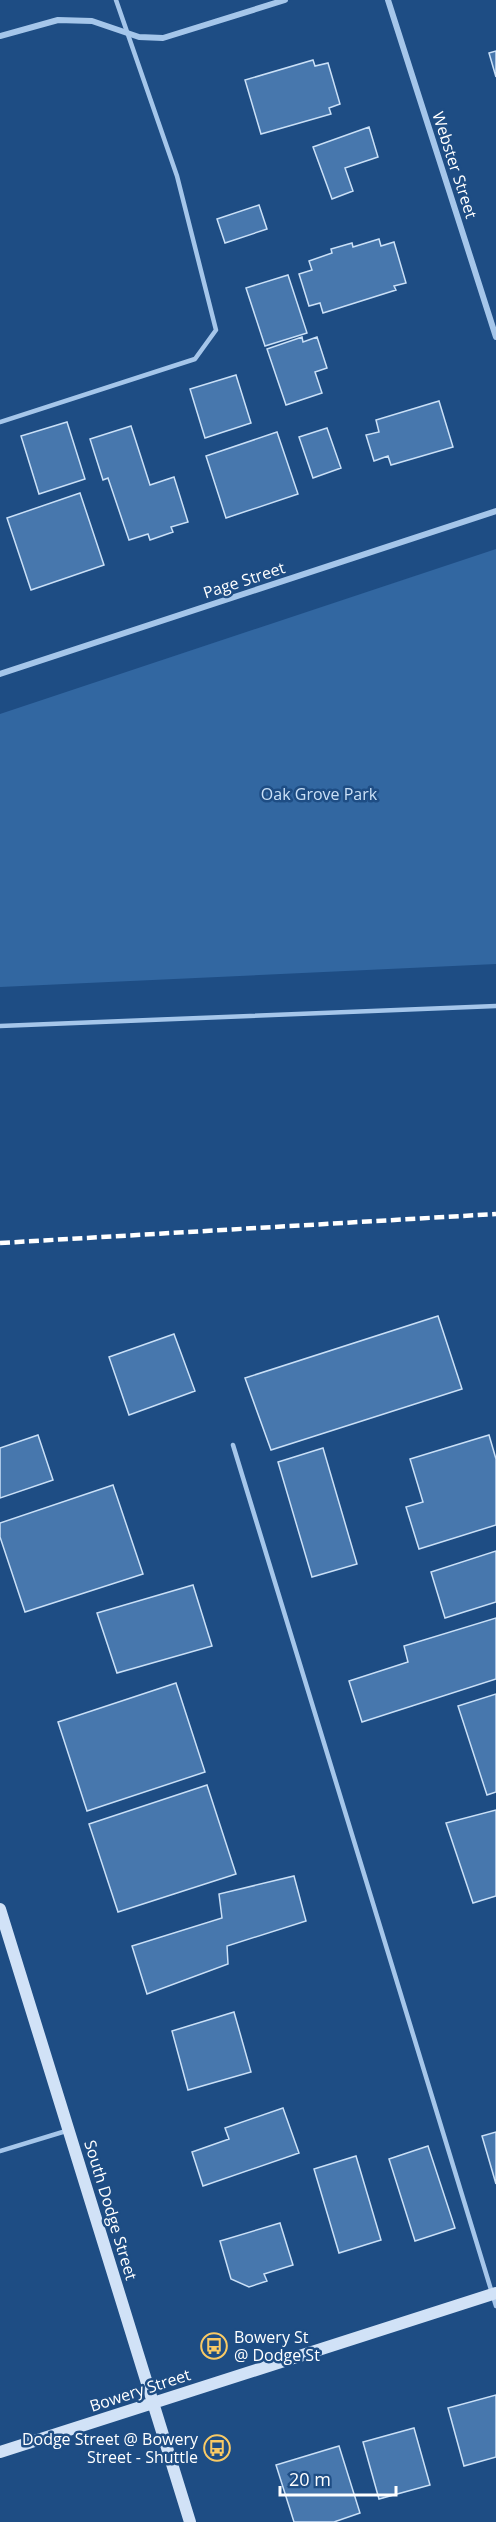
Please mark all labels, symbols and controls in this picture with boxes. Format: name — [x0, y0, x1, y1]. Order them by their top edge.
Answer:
street label: Webster Street — [427, 109, 483, 222]
street label: Page Street — [200, 556, 288, 604]
park label: Oak Grove Park — [261, 783, 378, 805]
street label: South Dodge Street — [79, 2137, 143, 2283]
place label: Bowery St @ Dodge St — [234, 2326, 320, 2366]
bus stop icon: Bowery St @ Dodge St — [199, 2331, 229, 2361]
street label: Bowery Street — [87, 2363, 193, 2417]
place label: Dodge Street @ Bowery Street - Shuttle — [22, 2428, 199, 2468]
bus stop icon: Dodge Street @ Bowery Street - Shuttle — [202, 2433, 232, 2463]
scale bar — [280, 2459, 396, 2497]
text: 20 m — [289, 2467, 331, 2491]

